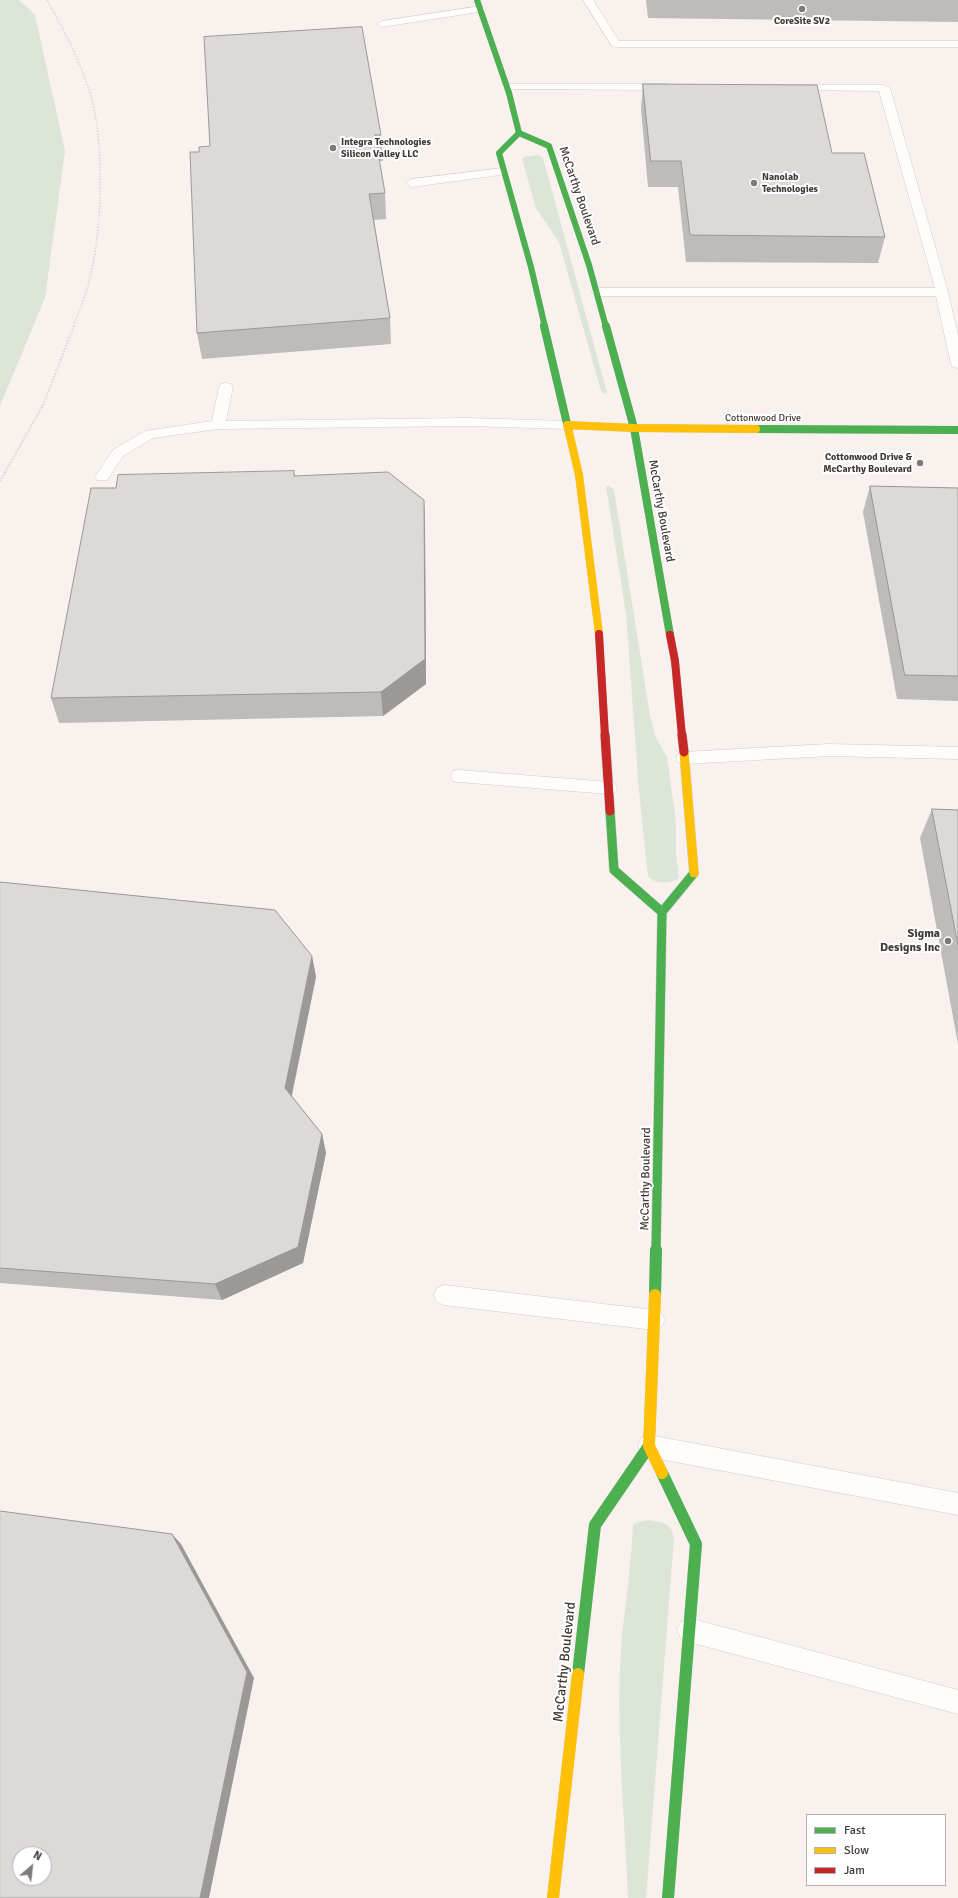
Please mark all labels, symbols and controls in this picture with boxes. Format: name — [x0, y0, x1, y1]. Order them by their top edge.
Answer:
marker: CoreSite SV2 — [797, 4, 807, 14]
place label: CoreSite SV2 — [774, 15, 830, 27]
place label: Integra Technologies Silicon Valley LLC — [341, 136, 431, 160]
marker: Integra Technologies Silicon Valley LLC — [328, 143, 338, 153]
street label: McCarthy Boulevard — [555, 145, 603, 247]
place label: Nanolab Technologies — [762, 171, 818, 194]
marker: Nanolab Technologies — [749, 178, 759, 188]
street label: Cottonwood Drive — [725, 412, 801, 424]
place label: Cottonwood Drive & McCarthy Boulevard — [823, 451, 912, 474]
marker: Cottonwood Drive & McCarthy Boulevard — [915, 458, 925, 468]
street label: McCarthy Boulevard — [645, 459, 677, 563]
place label: Sigma Designs Inc — [880, 927, 940, 955]
marker: Sigma Designs Inc — [943, 936, 953, 946]
street label: McCarthy Boulevard — [638, 1127, 654, 1231]
street label: McCarthy Boulevard — [550, 1601, 580, 1723]
legend — [806, 1814, 946, 1886]
text: Fast — [844, 1823, 865, 1838]
text: Slow — [844, 1843, 869, 1858]
north arrow — [12, 1846, 52, 1886]
text: N — [31, 1848, 44, 1863]
text: Jam — [844, 1863, 865, 1878]

